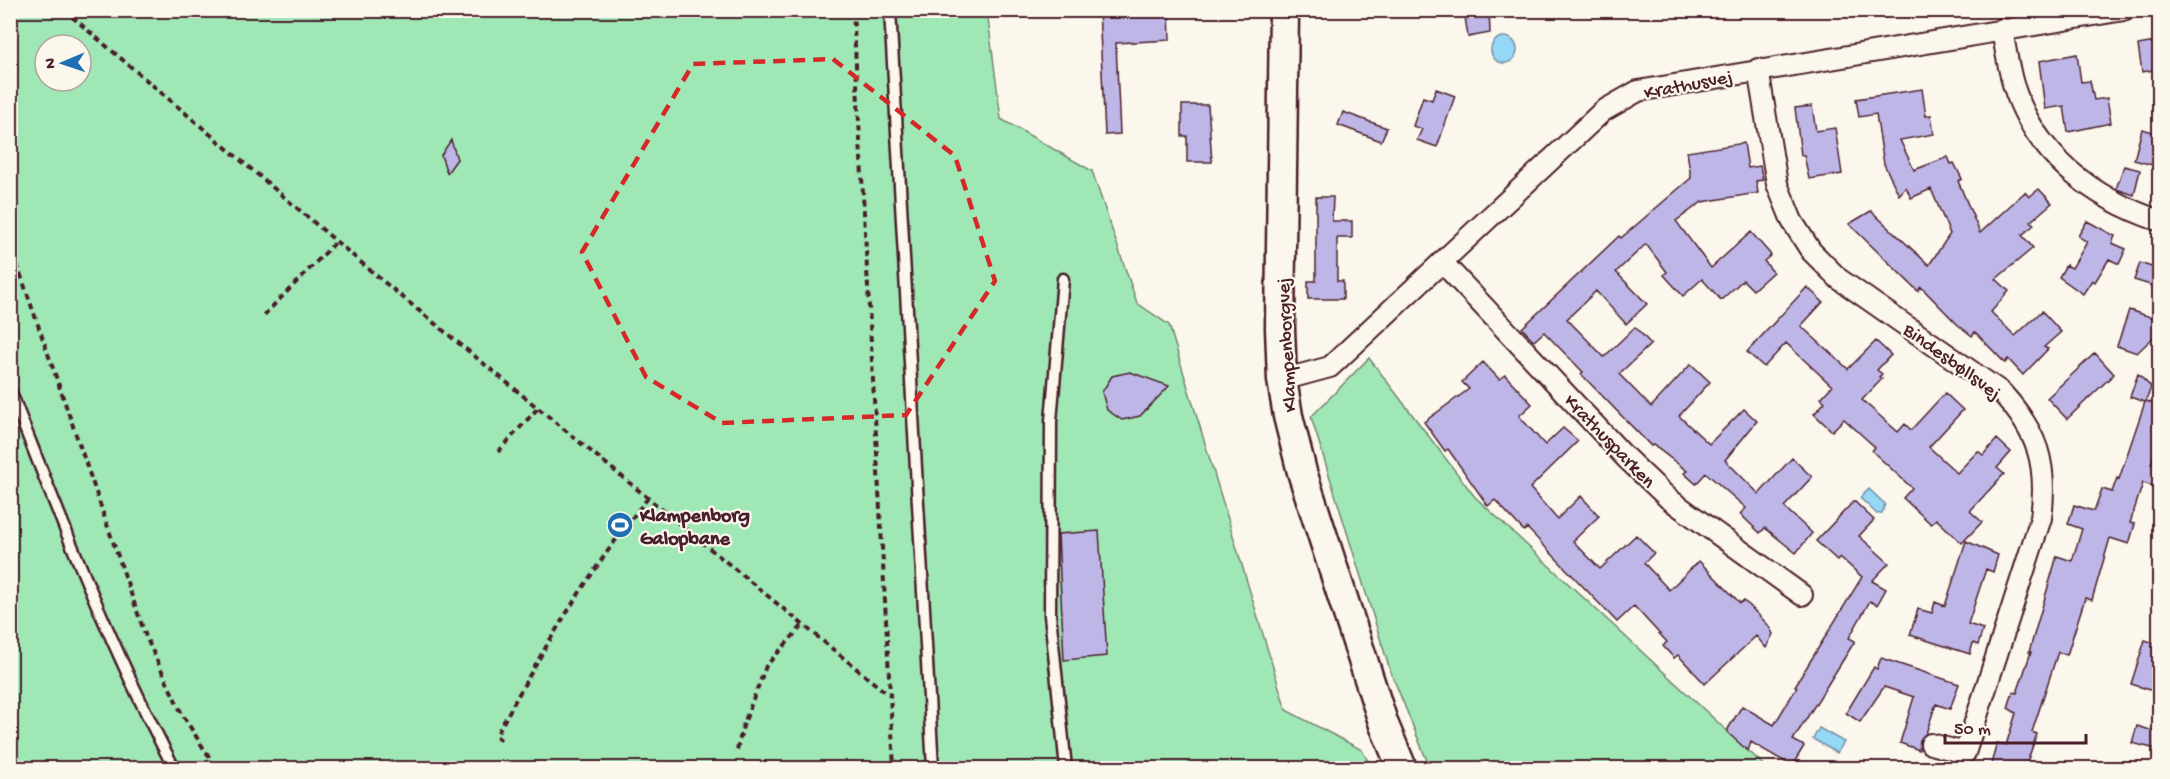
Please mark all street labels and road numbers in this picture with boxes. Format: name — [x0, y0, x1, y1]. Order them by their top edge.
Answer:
street label: Krathusvej — [1642, 67, 1735, 106]
street label: Klampenborgvej — [1273, 277, 1304, 413]
street label: Bindesbøllsvej — [1897, 319, 2004, 406]
street label: Krathusparken — [1558, 391, 1659, 495]

